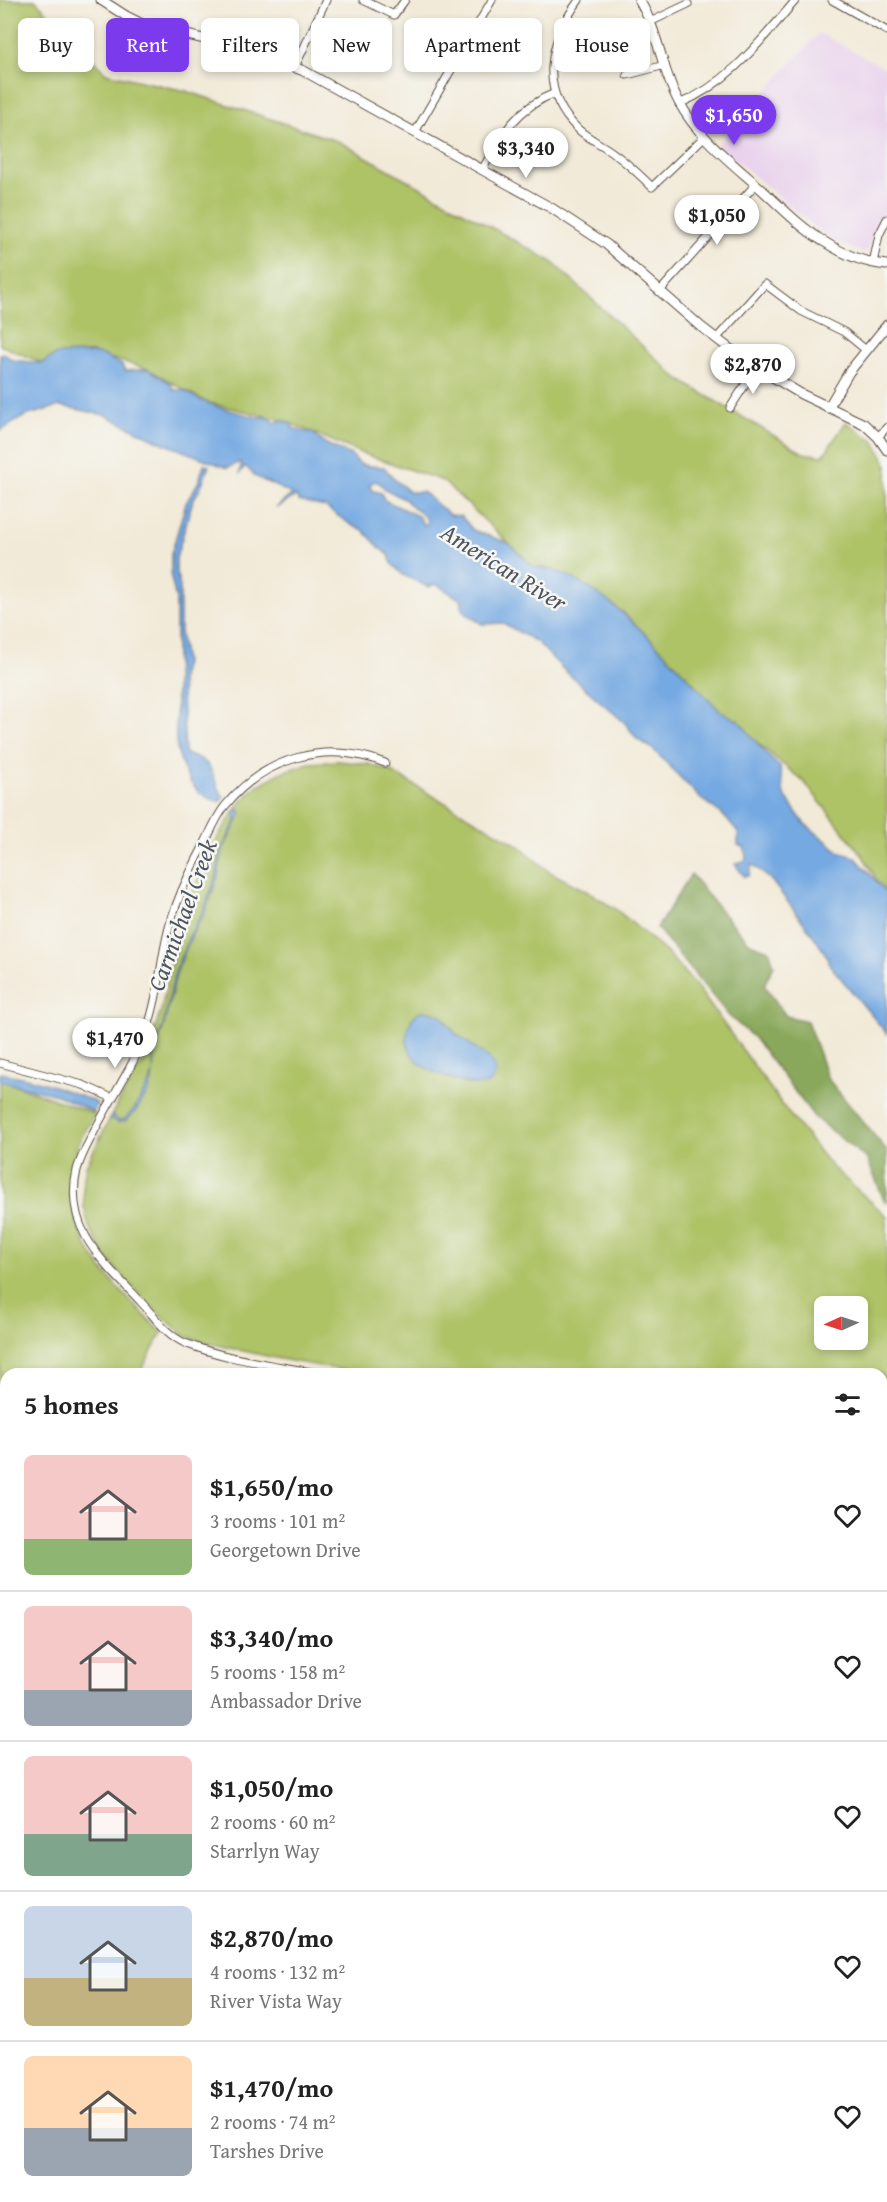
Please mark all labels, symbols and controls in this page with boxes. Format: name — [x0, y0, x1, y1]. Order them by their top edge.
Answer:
chip: Buy — [18, 18, 94, 72]
chip: Rent — [106, 18, 189, 72]
chip: Filters — [201, 18, 299, 72]
chip: New — [311, 18, 392, 72]
chip: Apartment — [404, 18, 542, 72]
chip: House — [554, 18, 650, 72]
pin: $1,650 — [685, 95, 783, 146]
text: $1,650 — [705, 100, 763, 129]
pin: $3,340 — [477, 128, 575, 179]
text: $3,340 — [497, 133, 555, 162]
pin: $1,050 — [668, 195, 766, 246]
text: $1,050 — [688, 200, 746, 229]
pin: $2,870 — [704, 344, 802, 395]
text: $2,870 — [724, 349, 782, 378]
water label: American River — [434, 514, 574, 620]
water label: Carmichael Creek — [138, 834, 226, 996]
pin: $1,470 — [66, 1018, 164, 1069]
text: $1,470 — [86, 1023, 144, 1052]
north arrow — [814, 1296, 868, 1350]
map controls — [814, 1296, 868, 1350]
text: 5 homes — [24, 1385, 119, 1424]
icon: filters — [831, 1388, 864, 1421]
text: $1,650/mo — [210, 1467, 333, 1506]
icon: home — [72, 1479, 144, 1551]
icon: heart — [831, 1499, 864, 1532]
text: 3 rooms · 101 m² — [210, 1506, 345, 1535]
text: Georgetown Drive — [210, 1535, 361, 1564]
text: $3,340/mo — [210, 1618, 333, 1657]
icon: home — [72, 1630, 144, 1702]
icon: heart — [831, 1650, 864, 1683]
text: 5 rooms · 158 m² — [210, 1657, 345, 1686]
text: Ambassador Drive — [210, 1686, 362, 1715]
text: $1,050/mo — [210, 1768, 333, 1807]
icon: home — [72, 1780, 144, 1852]
icon: heart — [831, 1800, 864, 1833]
text: 2 rooms · 60 m² — [210, 1807, 336, 1836]
text: Starrlyn Way — [210, 1836, 320, 1865]
text: $2,870/mo — [210, 1918, 333, 1957]
icon: home — [72, 1930, 144, 2002]
icon: heart — [831, 1950, 864, 1983]
text: 4 rooms · 132 m² — [210, 1957, 345, 1986]
text: River Vista Way — [210, 1986, 342, 2015]
text: $1,470/mo — [210, 2068, 333, 2107]
icon: home — [72, 2080, 144, 2152]
icon: heart — [831, 2100, 864, 2133]
text: 2 rooms · 74 m² — [210, 2107, 336, 2136]
text: Tarshes Drive — [210, 2136, 324, 2165]

